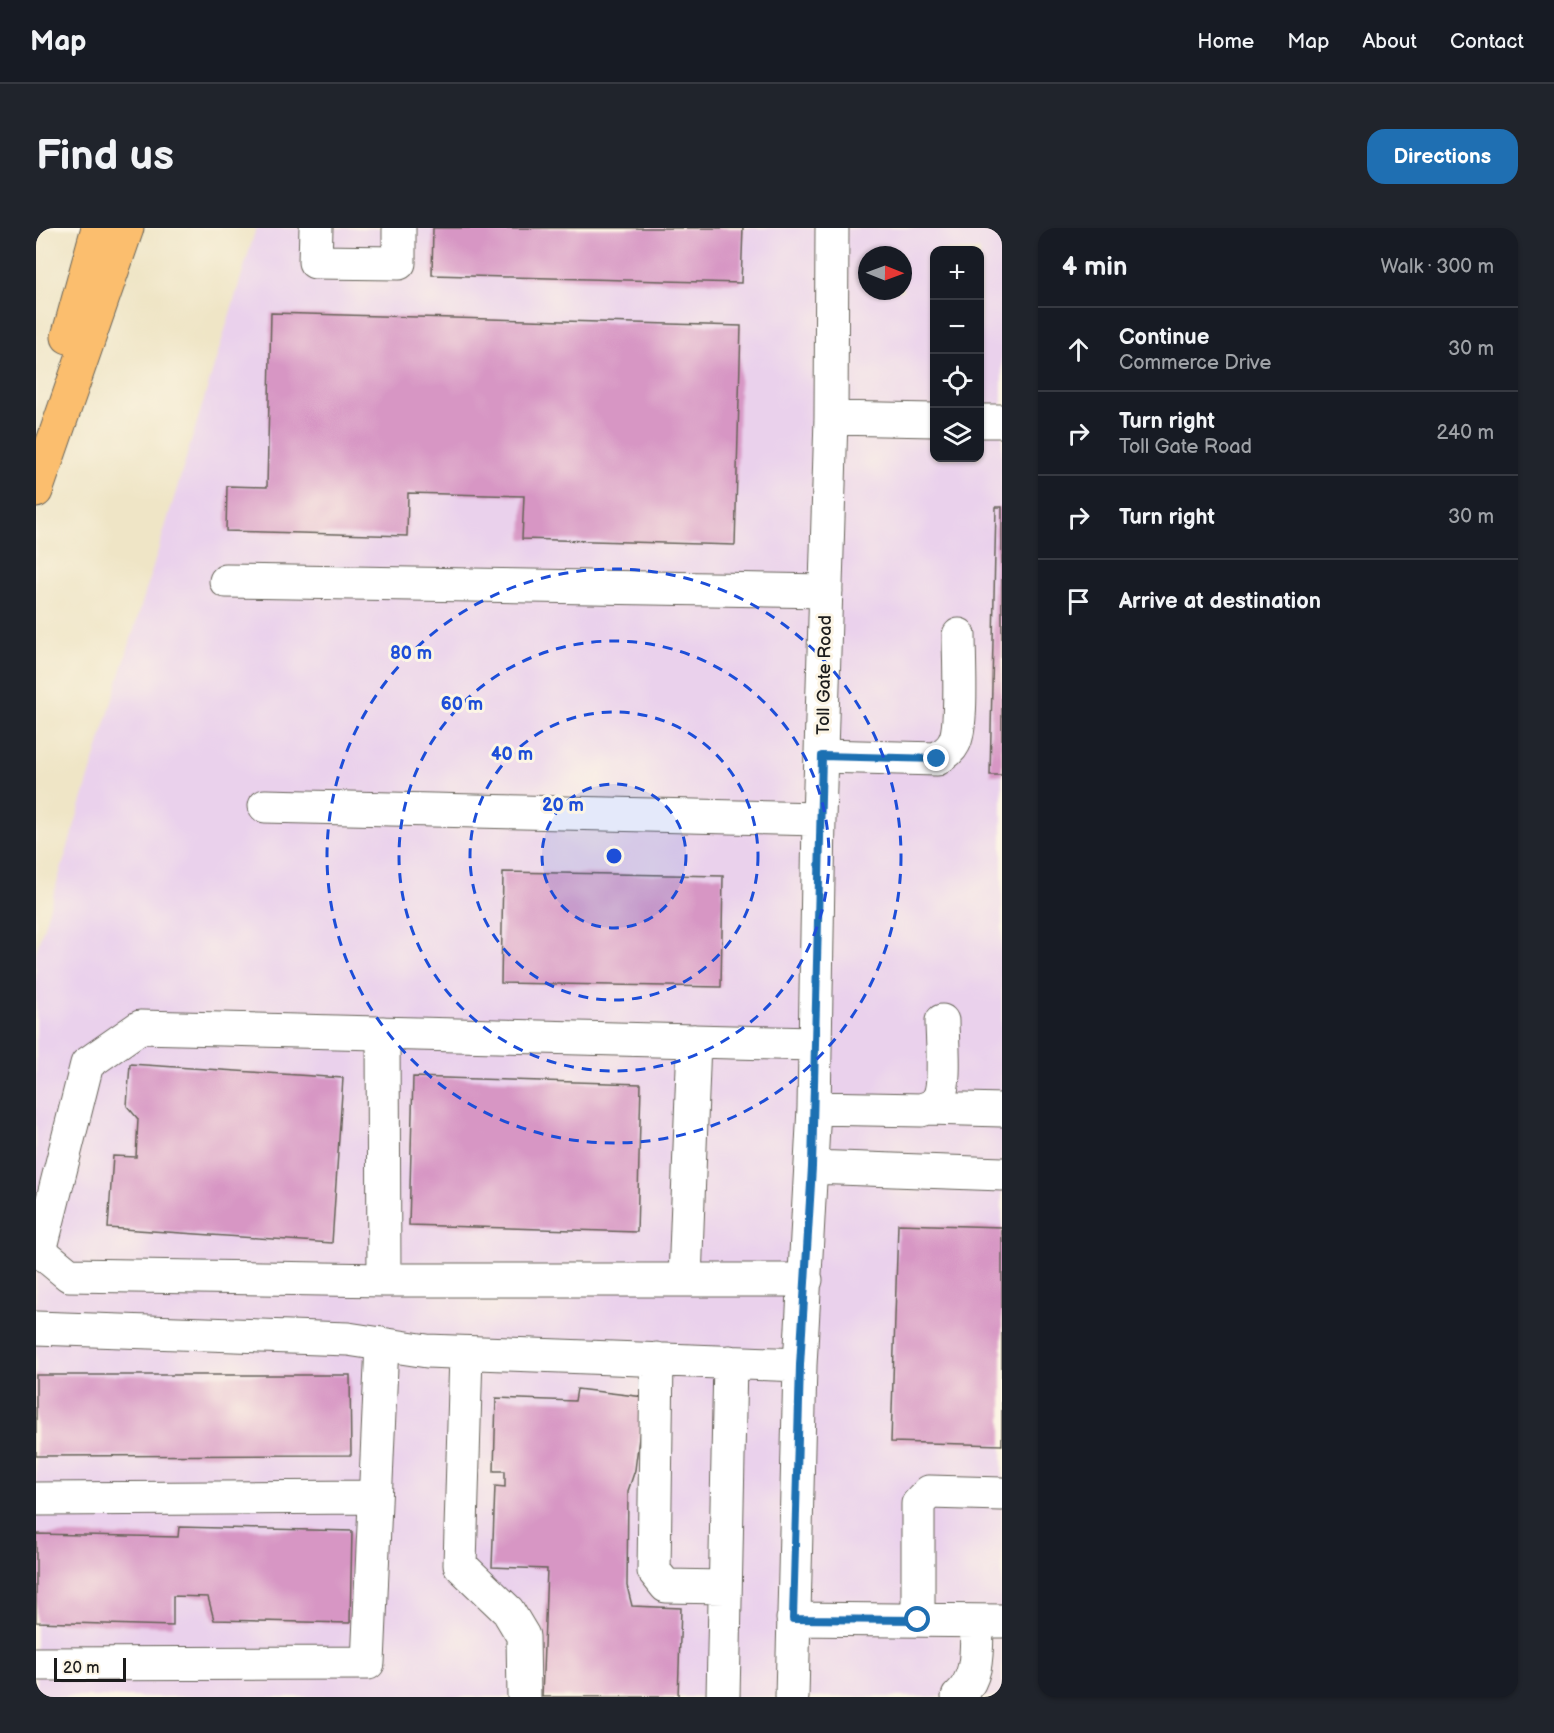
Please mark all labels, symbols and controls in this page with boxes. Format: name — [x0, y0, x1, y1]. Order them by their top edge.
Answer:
text: Map — [30, 25, 86, 58]
text: Home — [1197, 29, 1254, 54]
text: Map — [1287, 29, 1329, 54]
text: About — [1362, 29, 1417, 54]
text: Contact — [1450, 29, 1524, 54]
button: Directions — [1367, 129, 1518, 184]
text: Find us — [36, 131, 174, 182]
north arrow — [858, 246, 912, 300]
map controls — [930, 246, 984, 462]
button: + — [930, 246, 984, 300]
text: 4 min — [1062, 252, 1127, 283]
text: Walk · 300 m — [1381, 255, 1494, 279]
button: − — [930, 300, 984, 354]
text: Continue — [1119, 324, 1209, 351]
icon: ahead — [1062, 333, 1095, 366]
text: 30 m — [1448, 337, 1494, 361]
text: Commerce Drive — [1119, 351, 1271, 375]
button: locate — [930, 354, 984, 408]
button: layers — [930, 408, 984, 462]
text: Turn right — [1119, 408, 1215, 435]
icon: right — [1062, 417, 1095, 450]
text: 240 m — [1437, 421, 1494, 445]
text: Toll Gate Road — [1119, 435, 1252, 459]
icon: right — [1062, 501, 1095, 534]
text: Turn right — [1119, 504, 1215, 531]
text: 30 m — [1448, 505, 1494, 529]
icon: arrive — [1062, 585, 1095, 618]
text: Arrive at destination — [1119, 588, 1321, 615]
street label: Toll Gate Road — [813, 615, 836, 735]
text: 80 m — [390, 643, 432, 664]
text: 60 m — [441, 694, 483, 715]
text: 40 m — [491, 744, 533, 765]
route end — [923, 745, 949, 771]
text: 20 m — [542, 795, 584, 816]
centre of rings — [604, 846, 624, 866]
route start — [904, 1606, 930, 1632]
scale bar — [54, 1655, 126, 1682]
text: 20 m — [63, 1659, 99, 1678]

